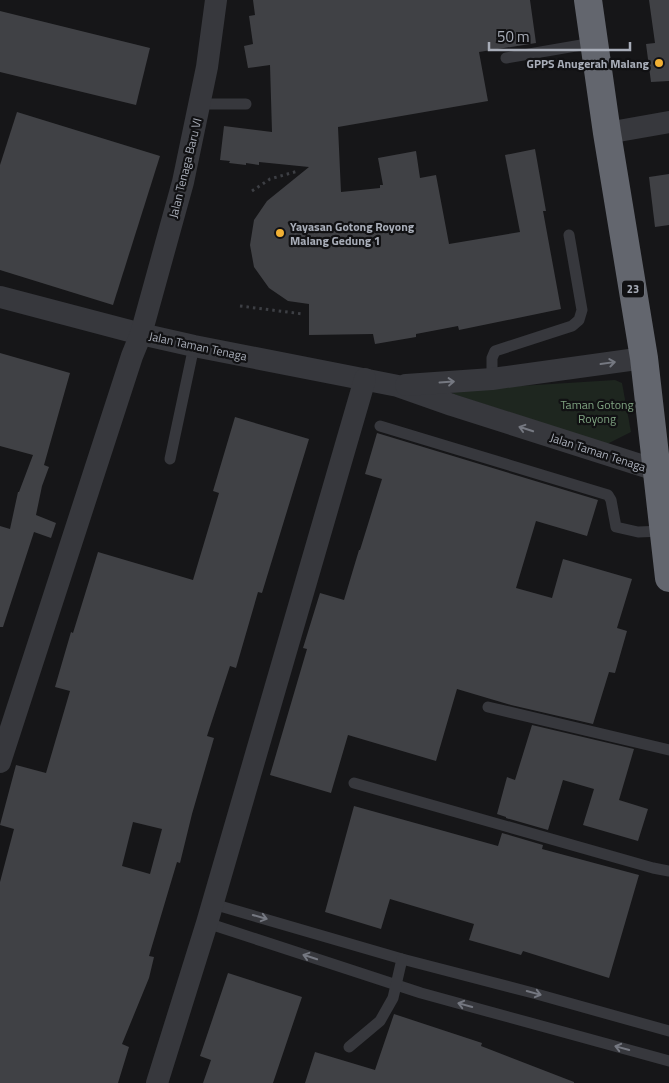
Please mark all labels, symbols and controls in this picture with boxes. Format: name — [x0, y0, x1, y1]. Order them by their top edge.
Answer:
scale bar — [489, 20, 630, 52]
text: 50 m — [497, 25, 530, 48]
place label: GPPS Anugerah Malang — [527, 54, 650, 73]
marker: GPPS Anugerah Malang — [653, 57, 665, 69]
street label: Jalan Tenaga Baru VI — [163, 116, 207, 220]
place label: Yayasan Gotong Royong Malang Gedung 1 — [290, 217, 415, 250]
marker: Yayasan Gotong Royong Malang Gedung 1 — [274, 227, 286, 239]
road number: 23 — [622, 280, 644, 298]
street label: Jalan Taman Tenaga — [147, 326, 249, 366]
one-way arrow — [600, 358, 616, 368]
one-way arrow — [438, 378, 454, 387]
park label: Taman Gotong Royong — [560, 395, 634, 428]
one-way arrow — [519, 423, 535, 433]
street label: Jalan Taman Tenaga — [548, 428, 648, 476]
one-way arrow — [251, 913, 267, 923]
one-way arrow — [302, 951, 318, 961]
one-way arrow — [526, 989, 542, 998]
one-way arrow — [458, 1000, 474, 1010]
one-way arrow — [614, 1042, 630, 1052]

